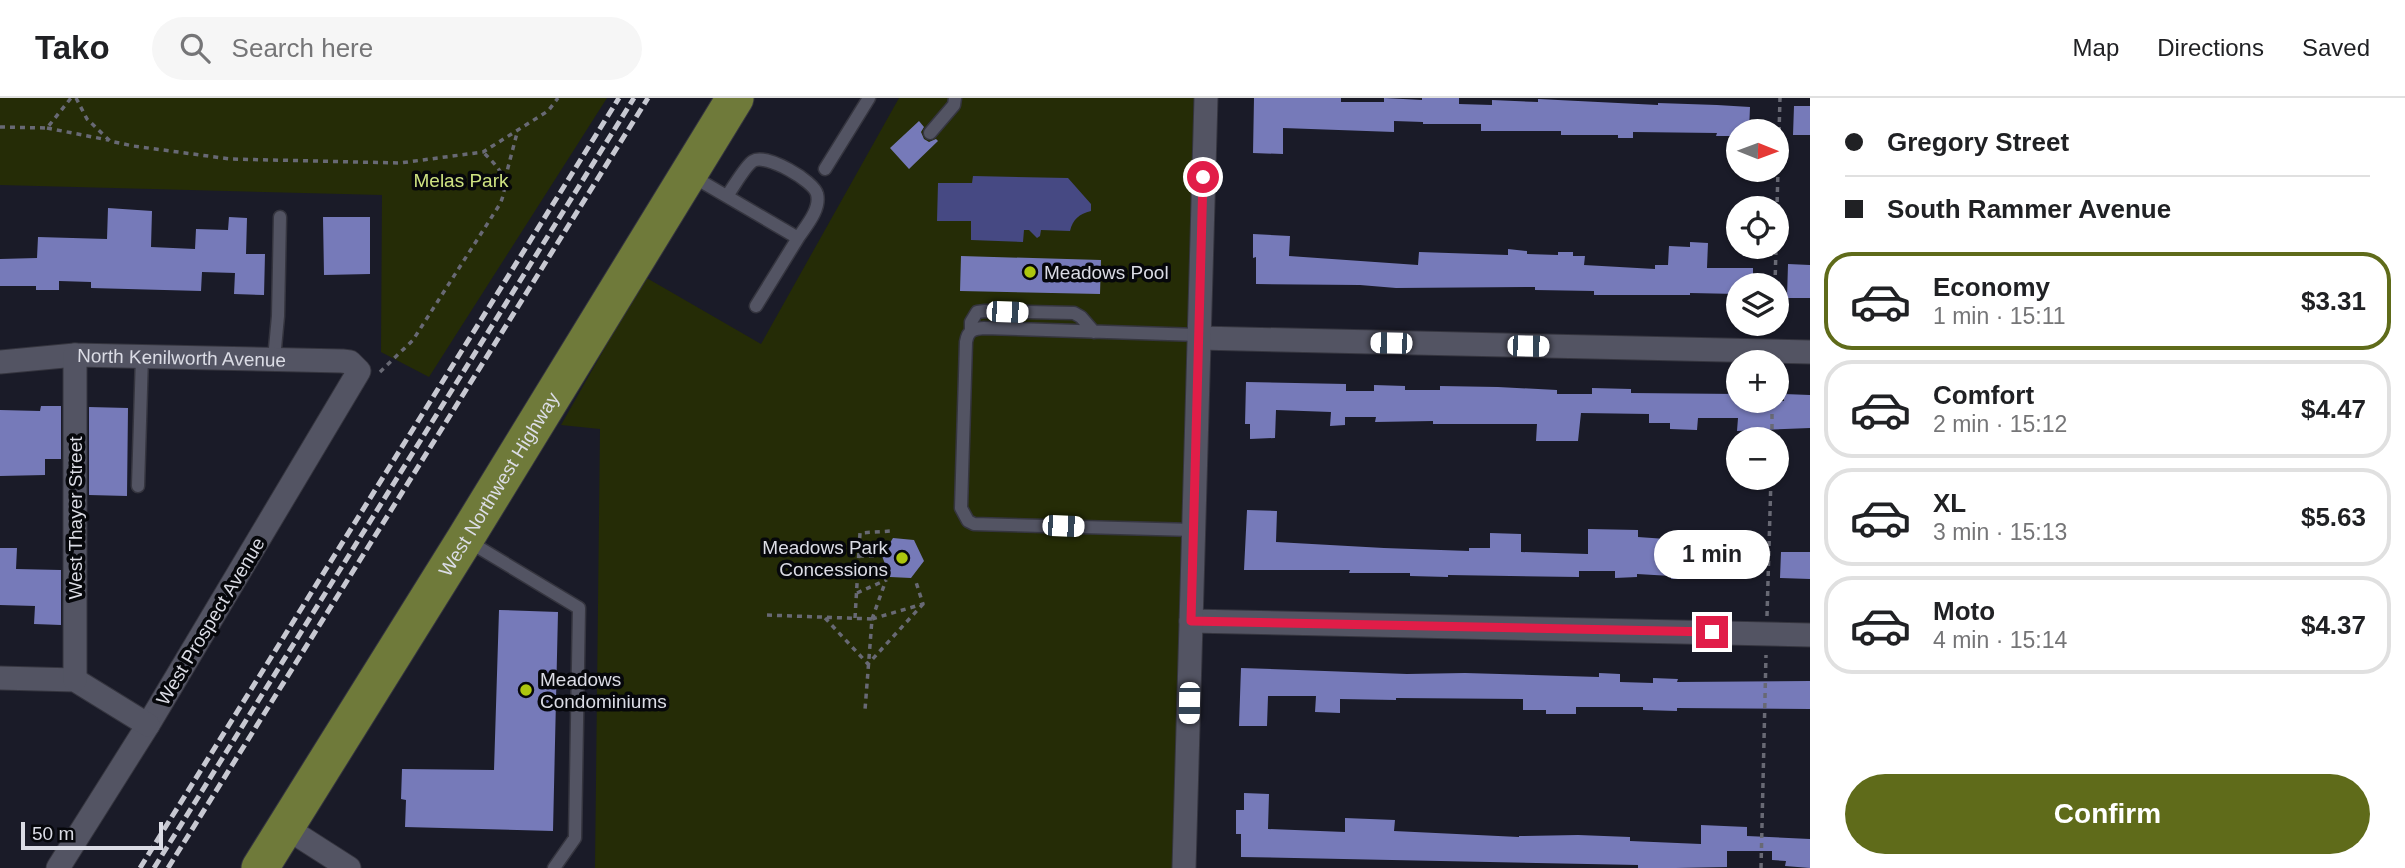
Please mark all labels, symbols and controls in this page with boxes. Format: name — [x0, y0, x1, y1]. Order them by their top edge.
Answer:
search box — [152, 17, 642, 80]
text: Tako — [35, 29, 110, 66]
icon: search — [176, 29, 214, 67]
text: Search here — [232, 33, 373, 63]
text: Map — [2073, 34, 2119, 61]
text: Directions — [2157, 34, 2264, 61]
text: Saved — [2302, 34, 2370, 61]
north arrow — [1726, 119, 1788, 182]
map controls — [1726, 119, 1789, 490]
text: Gregory Street — [1887, 127, 2069, 157]
route start — [1187, 161, 1219, 193]
park label: Melas Park — [413, 170, 509, 191]
text: South Rammer Avenue — [1887, 194, 2171, 224]
button: locate — [1726, 196, 1789, 259]
place label: Meadows Pool — [1044, 262, 1169, 283]
marker: Meadows Pool — [1022, 264, 1038, 280]
icon: car — [1849, 270, 1912, 333]
text: Economy — [1933, 272, 2050, 302]
button: layers — [1726, 273, 1789, 336]
text: $3.31 — [2301, 286, 2366, 316]
car — [986, 301, 1029, 323]
text: 1 min · 15:11 — [1933, 303, 2066, 329]
car — [1370, 332, 1413, 354]
car — [1507, 335, 1550, 357]
street label: North Kenilworth Avenue — [77, 345, 286, 371]
button: + — [1726, 350, 1789, 413]
icon: car — [1849, 378, 1912, 441]
text: Comfort — [1933, 380, 2034, 410]
street label: West Northwest Highway — [434, 388, 564, 580]
text: $4.47 — [2301, 394, 2366, 424]
text: 2 min · 15:12 — [1933, 411, 2067, 437]
button: − — [1726, 427, 1789, 490]
street label: West Thayer Street — [65, 436, 86, 599]
icon: car — [1849, 486, 1912, 549]
text: XL — [1933, 488, 1966, 518]
text: $5.63 — [2301, 502, 2366, 532]
car — [1042, 515, 1085, 537]
text: 3 min · 15:13 — [1933, 519, 2067, 545]
callout: 1 min — [1654, 531, 1770, 580]
street label: West Prospect Avenue — [152, 534, 269, 709]
place label: Meadows Park Concessions — [762, 537, 888, 580]
text: 1 min — [1682, 541, 1742, 567]
marker: Meadows Park Concessions — [894, 550, 910, 566]
icon: car — [1849, 594, 1912, 657]
text: Moto — [1933, 596, 1995, 626]
text: $4.37 — [2301, 610, 2366, 640]
route end — [1696, 616, 1728, 648]
text: 4 min · 15:14 — [1933, 627, 2067, 653]
place label: Meadows Condominiums — [540, 669, 667, 712]
marker: Meadows Condominiums — [518, 682, 534, 698]
car — [1179, 682, 1200, 724]
button: Confirm — [1845, 774, 2370, 854]
scale bar — [21, 819, 163, 851]
text: 50 m — [32, 823, 74, 844]

